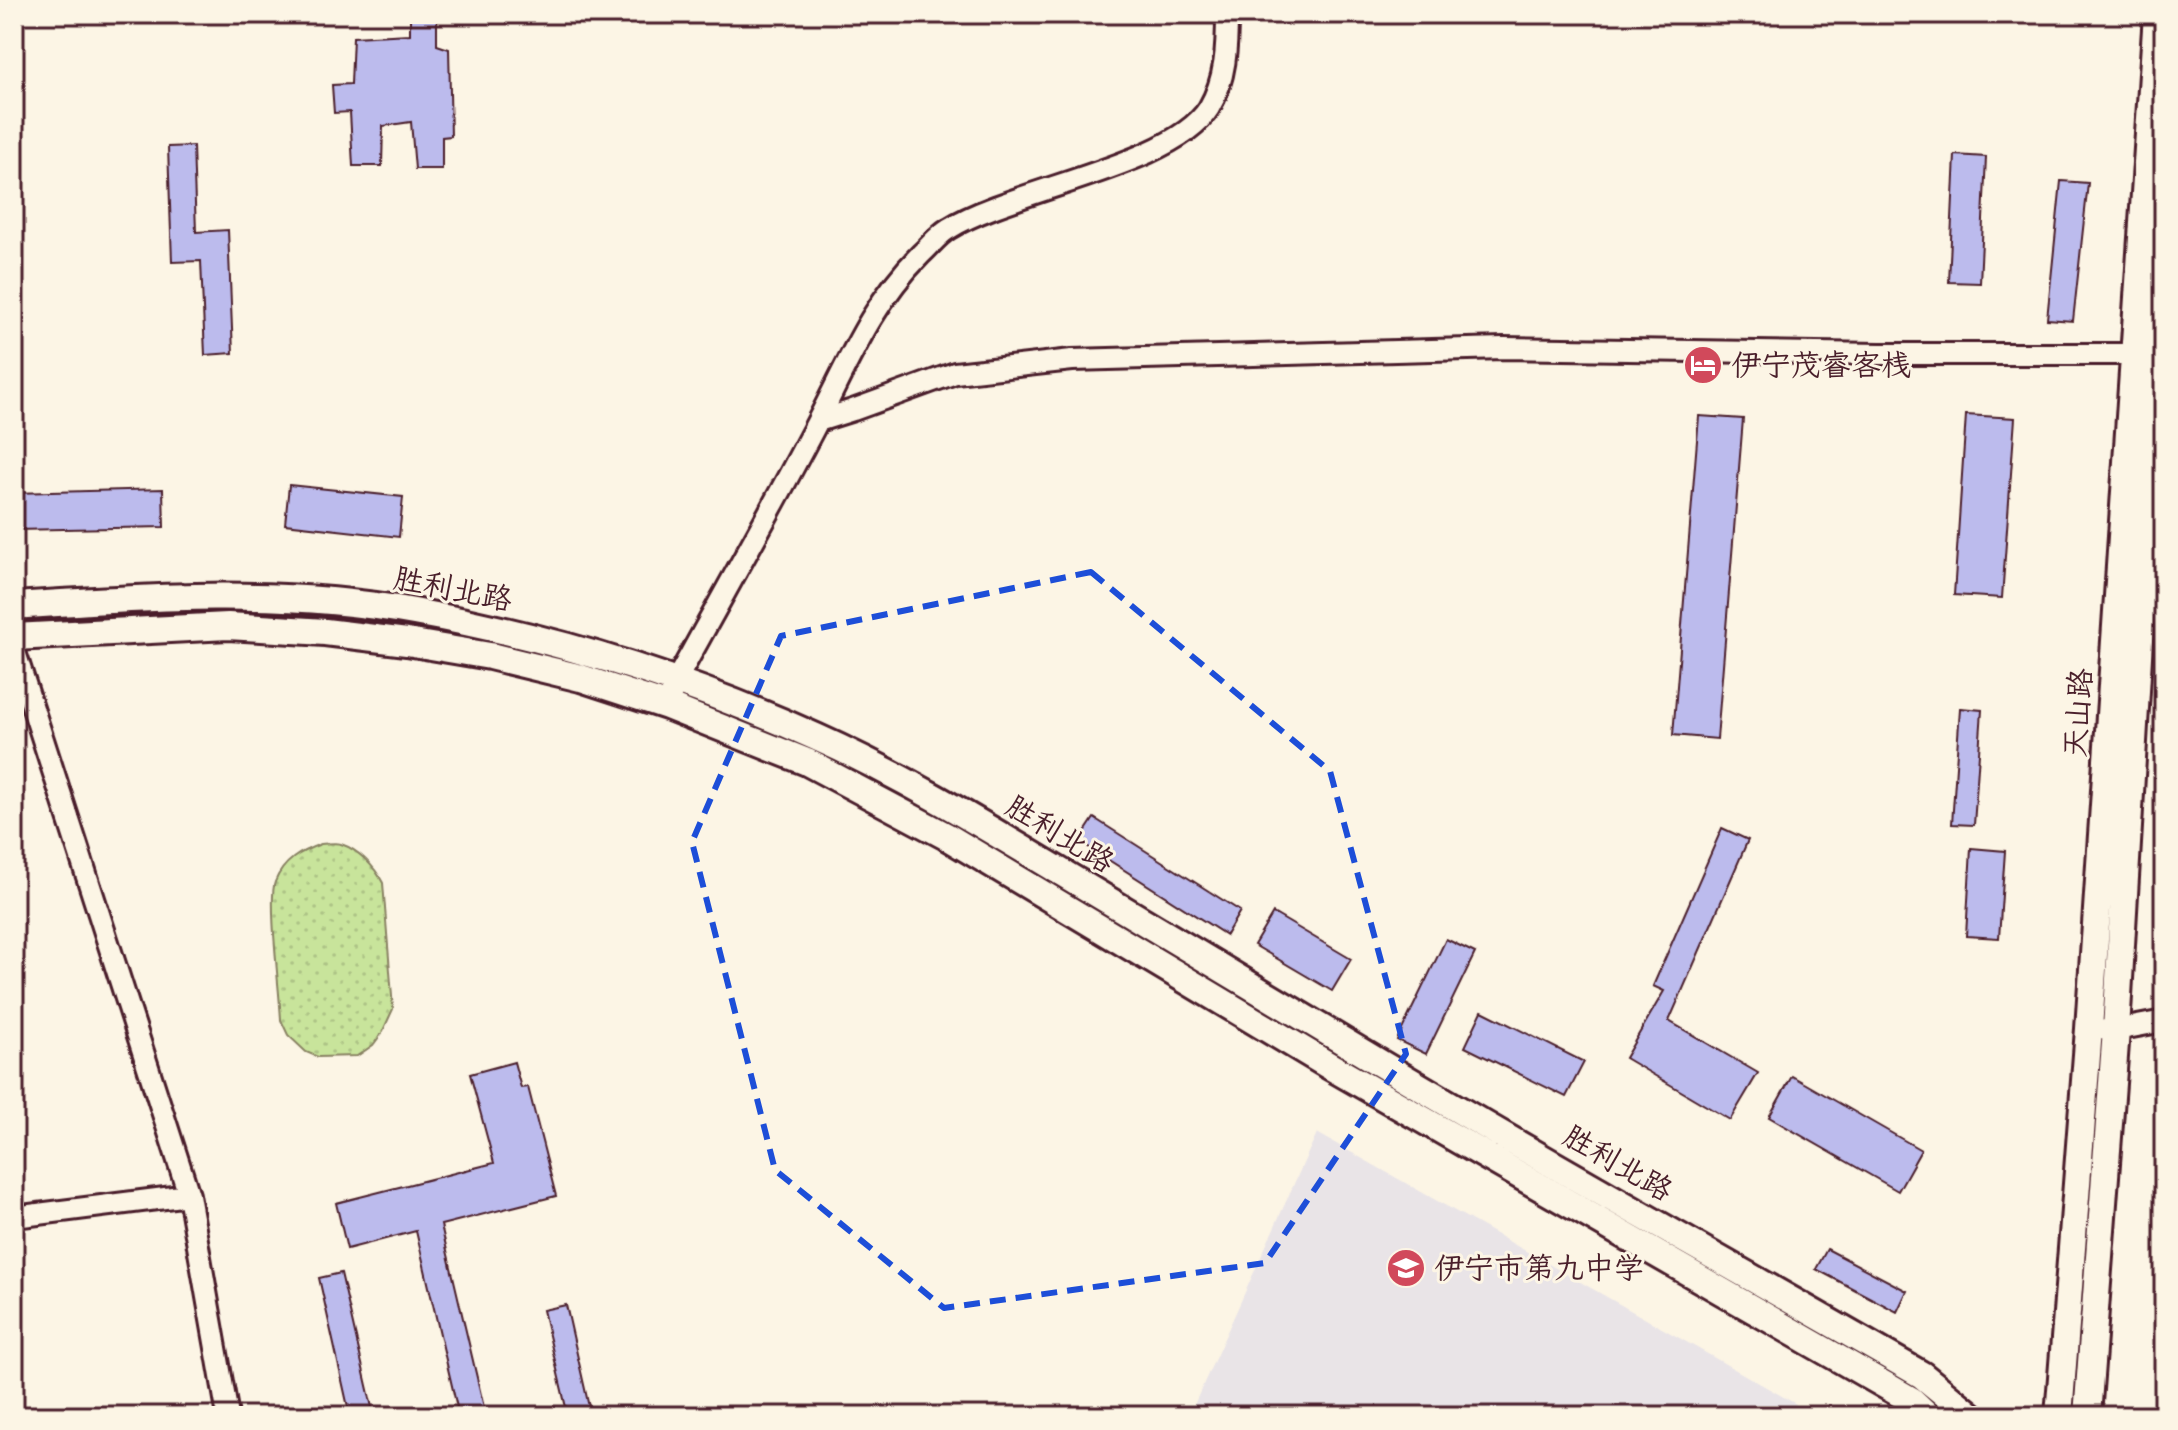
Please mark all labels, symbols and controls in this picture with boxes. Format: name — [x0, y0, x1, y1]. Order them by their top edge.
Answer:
hotel icon: 伊宁茂睿客栈 — [1682, 344, 1724, 386]
place label: 伊宁茂睿客栈 — [1731, 348, 1911, 383]
street label: 胜利北路 — [391, 561, 515, 618]
street label: 天山路 — [2058, 667, 2099, 759]
street label: 胜利北路 — [999, 789, 1120, 880]
street label: 胜利北路 — [1557, 1118, 1678, 1209]
school or university icon: 伊宁市第九中学 — [1385, 1247, 1427, 1289]
place label: 伊宁市第九中学 — [1434, 1251, 1644, 1286]

